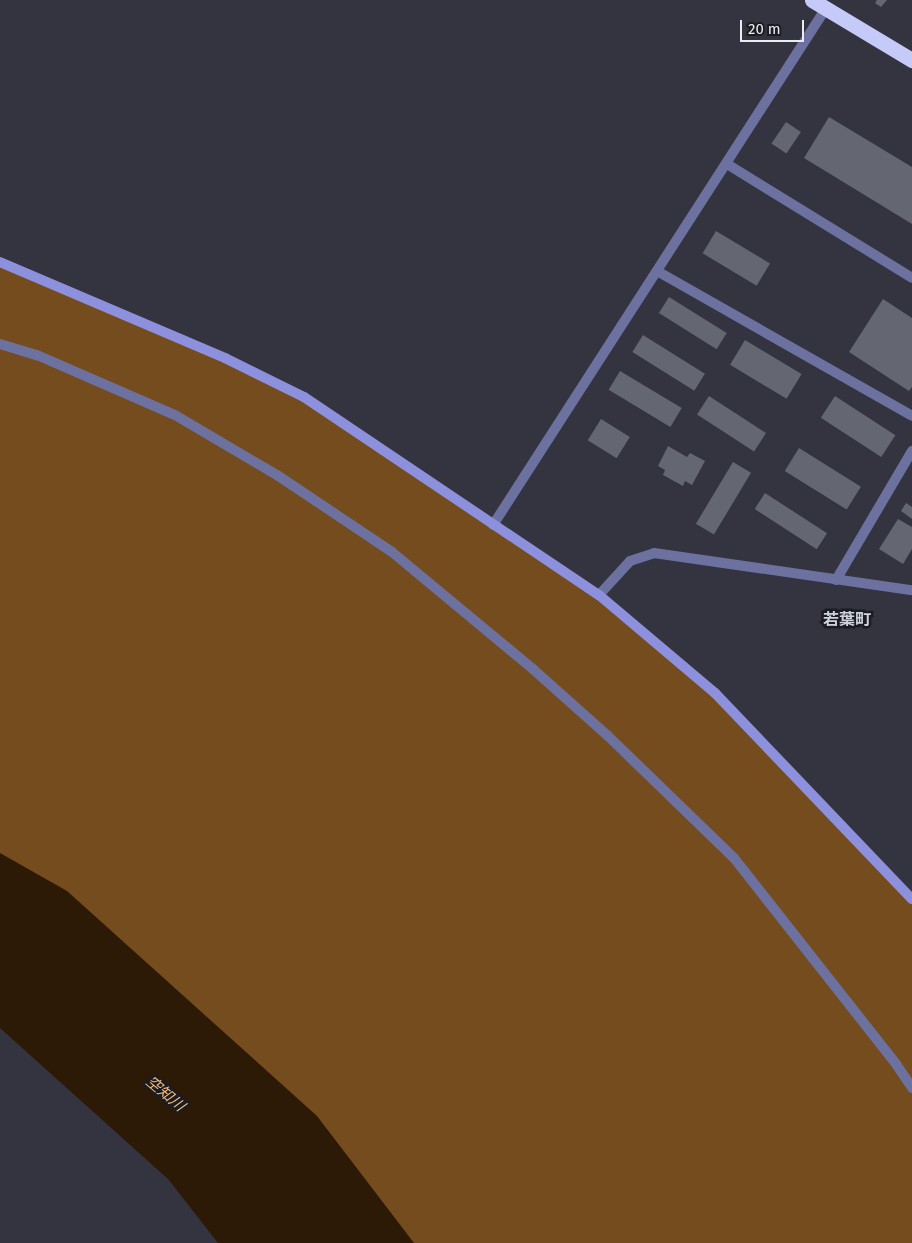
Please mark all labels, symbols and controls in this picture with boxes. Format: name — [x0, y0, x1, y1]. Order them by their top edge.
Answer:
scale bar — [742, 10, 806, 42]
text: 20 m — [748, 20, 781, 38]
district label: 若葉町 — [823, 610, 871, 630]
water label: 空知川 — [142, 1073, 188, 1115]

